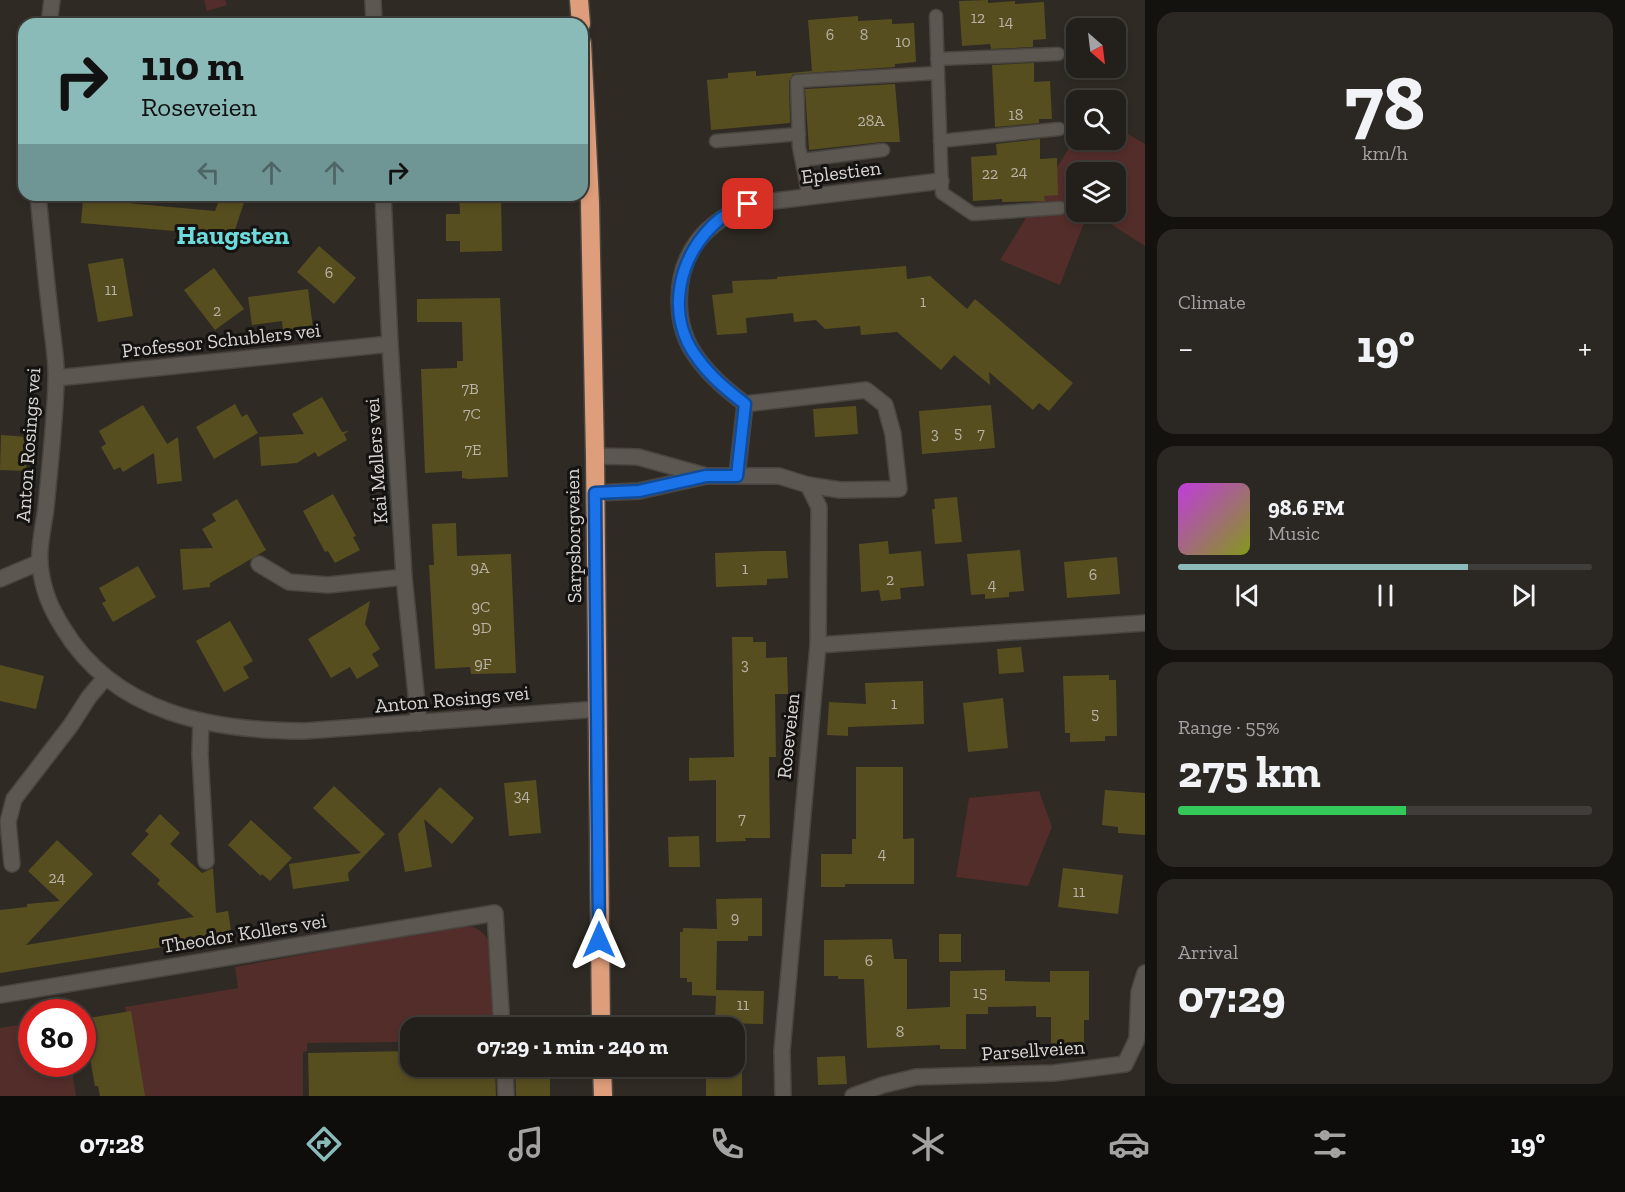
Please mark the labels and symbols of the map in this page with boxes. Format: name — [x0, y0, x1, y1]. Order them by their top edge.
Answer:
house number: 12 — [971, 8, 985, 27]
house number: 14 — [999, 12, 1014, 31]
north arrow — [1066, 18, 1126, 78]
house number: 6 — [826, 25, 834, 44]
house number: 8 — [860, 25, 868, 44]
house number: 10 — [895, 32, 911, 51]
house number: 18 — [1009, 105, 1023, 124]
house number: 28A — [857, 111, 885, 130]
street label: Eplestien — [800, 155, 883, 189]
house number: 24 — [1011, 162, 1028, 181]
house number: 22 — [982, 164, 998, 183]
pin — [722, 178, 773, 229]
district label: Haugsten — [177, 219, 290, 251]
house number: 6 — [325, 263, 333, 282]
house number: 11 — [105, 280, 117, 299]
house number: 1 — [920, 292, 926, 311]
house number: 2 — [213, 301, 221, 320]
street label: Professor Schublers vei — [120, 318, 322, 362]
street label: Anton Rosings vei — [11, 367, 45, 523]
house number: 7B — [461, 379, 479, 398]
street label: Kai Møllers vei — [360, 397, 392, 525]
house number: 7C — [463, 404, 481, 423]
house number: 5 — [954, 423, 962, 442]
house number: 3 — [931, 424, 939, 443]
house number: 7 — [977, 424, 985, 443]
house number: 7E — [465, 440, 481, 459]
street label: Sarpsborgveien — [560, 468, 586, 603]
house number: 9A — [471, 558, 490, 577]
house number: 1 — [742, 559, 748, 578]
house number: 6 — [1089, 565, 1097, 584]
house number: 2 — [886, 570, 894, 589]
house number: 4 — [988, 575, 997, 594]
house number: 9C — [472, 597, 490, 616]
house number: 9D — [472, 618, 492, 637]
house number: 9F — [474, 654, 492, 673]
house number: 3 — [741, 655, 749, 674]
street label: Anton Rosings vei — [374, 680, 531, 718]
street label: Roseveien — [772, 692, 804, 780]
house number: 1 — [891, 694, 897, 713]
house number: 5 — [1091, 704, 1099, 723]
house number: 34 — [514, 786, 531, 805]
house number: 7 — [738, 809, 746, 828]
house number: 4 — [878, 844, 887, 863]
house number: 24 — [49, 868, 66, 887]
house number: 11 — [1073, 882, 1085, 901]
street label: Theodor Kollers vei — [160, 908, 328, 958]
position arrow — [567, 908, 631, 972]
house number: 9 — [731, 908, 739, 927]
house number: 6 — [865, 951, 873, 970]
house number: 15 — [973, 983, 987, 1002]
house number: 11 — [737, 995, 749, 1014]
speed limit sign: 80 — [18, 999, 96, 1077]
house number: 8 — [896, 1022, 904, 1041]
street label: Parsellveien — [980, 1034, 1086, 1066]

